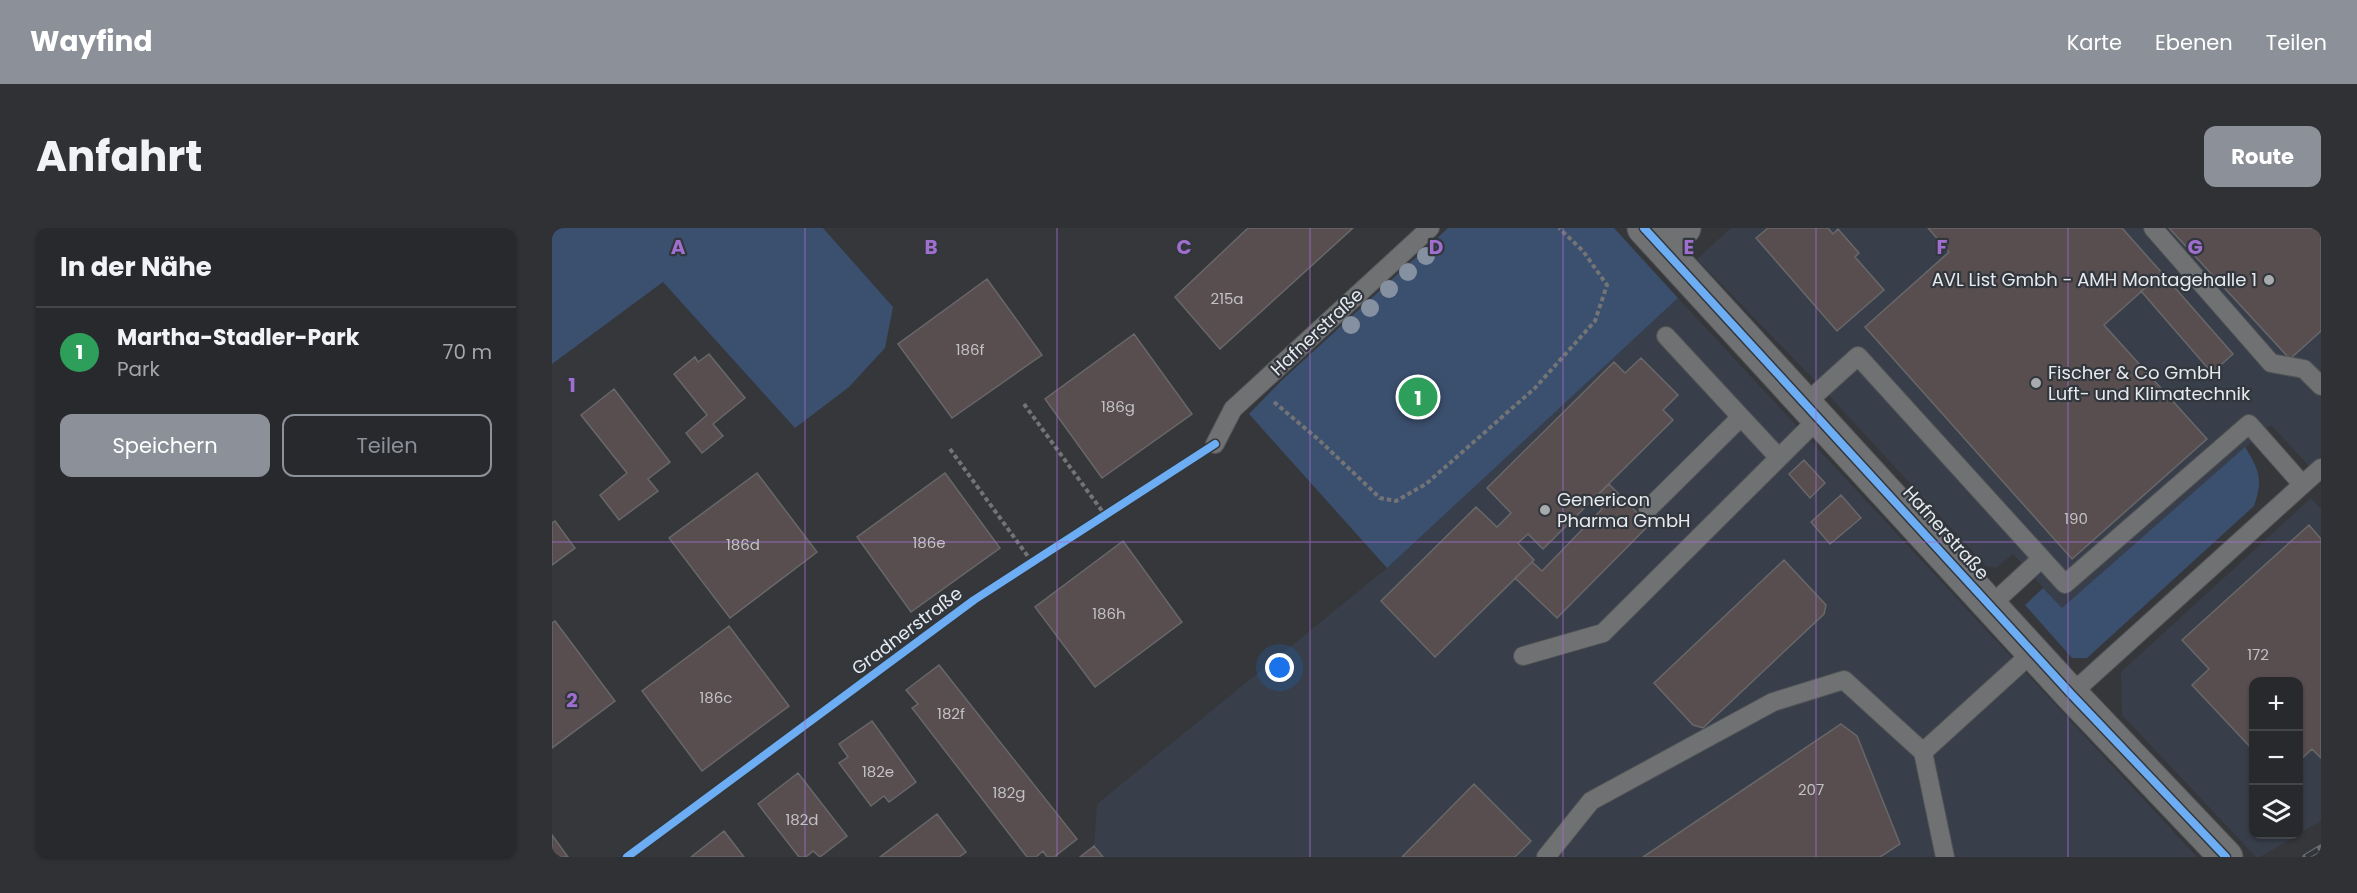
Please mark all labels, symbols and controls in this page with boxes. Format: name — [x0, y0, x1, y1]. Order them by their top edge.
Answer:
text: Wayfind — [30, 22, 152, 61]
text: Karte — [2067, 28, 2122, 57]
text: Ebenen — [2155, 28, 2233, 57]
text: Teilen — [2266, 28, 2327, 57]
button: Route — [2204, 126, 2321, 187]
text: Anfahrt — [36, 127, 202, 186]
text: A — [671, 233, 686, 261]
text: B — [924, 233, 938, 261]
text: C — [1176, 233, 1192, 261]
text: D — [1429, 233, 1443, 261]
text: E — [1684, 233, 1694, 261]
text: F — [1937, 233, 1948, 261]
text: G — [2187, 233, 2203, 261]
text: In der Nähe — [60, 249, 212, 285]
place label: AVL List Gmbh - AMH Montagehalle 1 — [1932, 267, 2257, 292]
marker: AVL List Gmbh - AMH Montagehalle 1 — [2262, 273, 2276, 287]
street label: Hafnerstraße — [1265, 282, 1368, 381]
house number: 215a — [1211, 288, 1244, 309]
text: Martha-Stadler-Park — [117, 322, 359, 353]
text: 1 — [76, 338, 83, 366]
text: 70 m — [443, 338, 492, 366]
house number: 186f — [956, 339, 984, 360]
text: Park — [117, 355, 160, 383]
place label: Fischer & Co GmbH Luft- und Klimatechnik — [2048, 360, 2251, 406]
text: 1 — [568, 371, 576, 399]
pin: 1 — [1398, 374, 1438, 420]
marker: Fischer & Co GmbH Luft- und Klimatechnik — [2029, 376, 2043, 390]
house number: 186g — [1101, 396, 1135, 417]
button: Speichern — [60, 414, 270, 477]
button: Teilen — [282, 414, 492, 477]
street label: Hafnerstraße — [1898, 480, 1995, 585]
place label: Genericon Pharma GmbH — [1557, 487, 1691, 533]
marker: Genericon Pharma GmbH — [1538, 503, 1552, 517]
house number: 190 — [2064, 508, 2088, 529]
house number: 186e — [912, 532, 946, 553]
house number: 186d — [726, 534, 760, 555]
street label: Gradnerstraße — [846, 581, 967, 681]
house number: 186h — [1092, 603, 1126, 624]
house number: 172 — [2247, 644, 2269, 665]
your location — [1265, 653, 1294, 682]
map controls — [2249, 677, 2303, 839]
button: + — [2249, 677, 2303, 731]
text: 2 — [566, 686, 578, 714]
house number: 186c — [700, 687, 732, 708]
house number: 182f — [937, 703, 965, 724]
button: − — [2249, 731, 2303, 785]
house number: 182e — [862, 761, 894, 782]
house number: 207 — [1798, 779, 1824, 800]
house number: 182g — [992, 782, 1026, 803]
button: layers — [2249, 785, 2303, 839]
house number: 182d — [785, 809, 819, 830]

